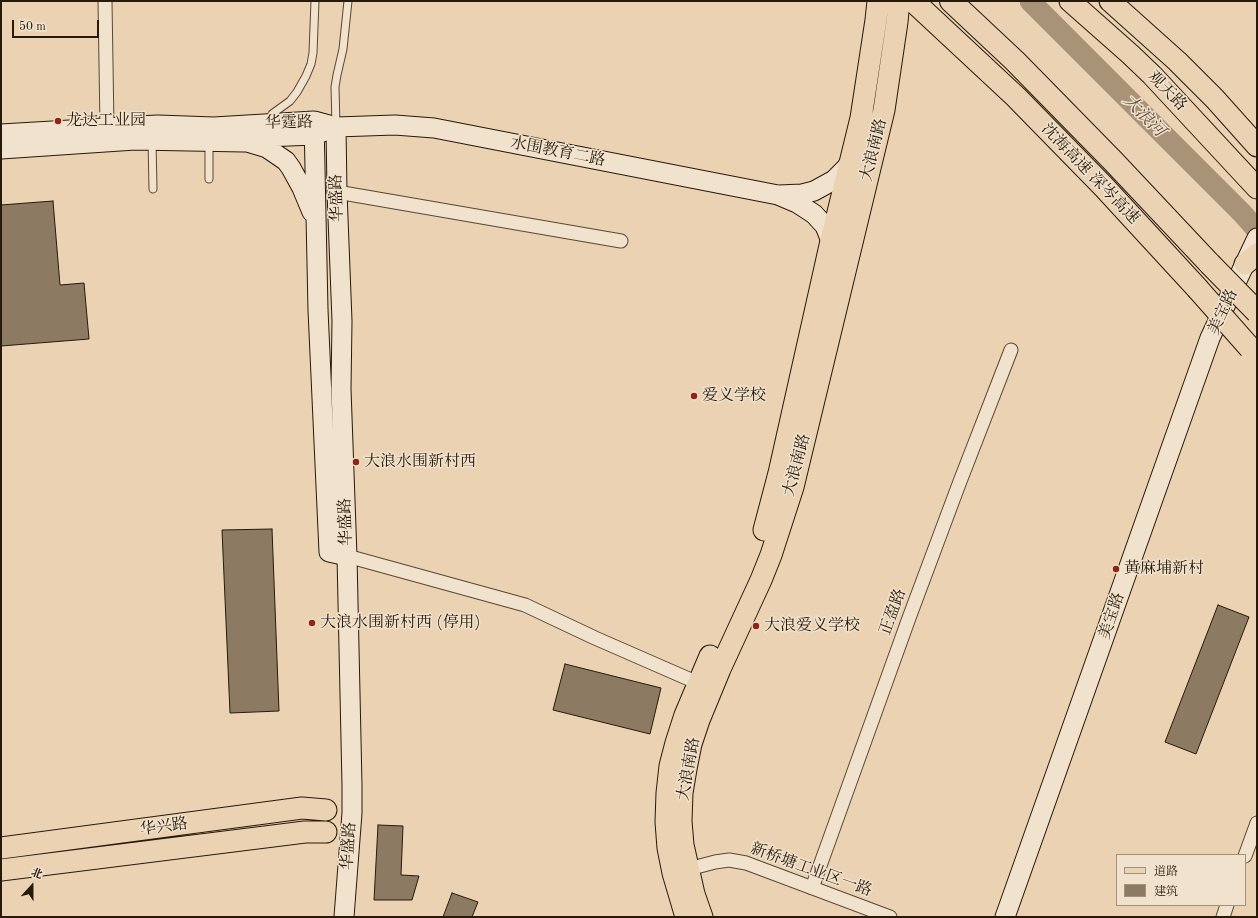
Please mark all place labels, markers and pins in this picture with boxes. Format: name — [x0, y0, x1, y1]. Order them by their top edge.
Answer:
place label: 龙达工业园 — [66, 111, 146, 131]
marker: 龙达工业园 — [53, 116, 63, 126]
place label: 爱义学校 — [702, 386, 766, 406]
marker: 爱义学校 — [689, 391, 699, 401]
place label: 大浪水围新村西 — [364, 452, 476, 472]
marker: 大浪水围新村西 — [351, 457, 361, 467]
place label: 黄麻埔新村 — [1124, 559, 1204, 579]
marker: 黄麻埔新村 — [1111, 564, 1121, 574]
place label: 大浪水围新村西 (停用) — [320, 613, 480, 633]
place label: 大浪爱义学校 — [764, 616, 860, 636]
marker: 大浪水围新村西 (停用) — [307, 618, 317, 628]
marker: 大浪爱义学校 — [751, 621, 761, 631]

